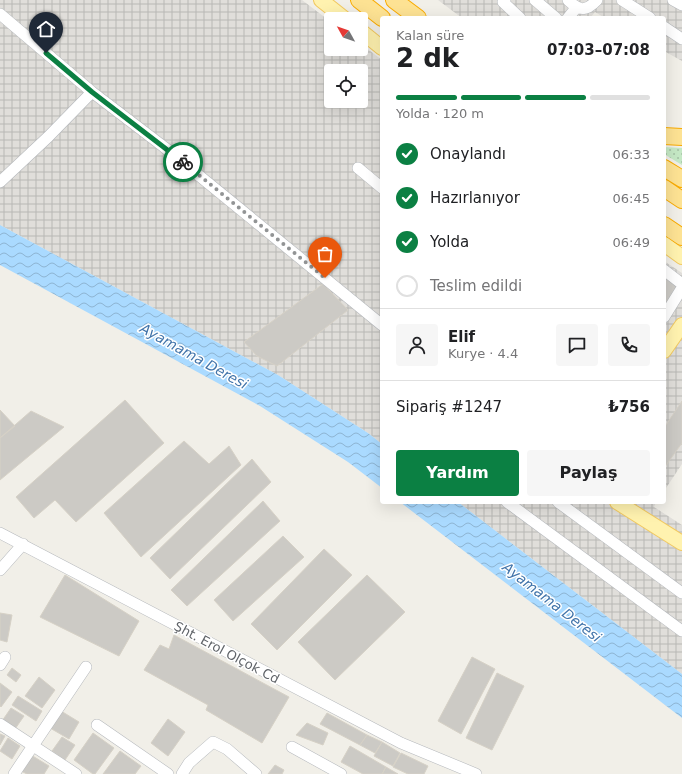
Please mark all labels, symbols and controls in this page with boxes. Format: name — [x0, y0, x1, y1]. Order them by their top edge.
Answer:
pin — [29, 12, 63, 53]
north arrow — [324, 12, 368, 56]
map controls — [324, 12, 368, 108]
icon: home — [35, 18, 57, 40]
text: Kalan süre — [396, 28, 464, 43]
text: 07:03–07:08 — [547, 41, 650, 59]
text: 2 dk — [396, 43, 459, 73]
button: locate — [324, 64, 368, 108]
text: Yolda · 120 m — [396, 106, 484, 121]
courier — [163, 142, 203, 182]
icon: check — [396, 143, 418, 165]
text: Onaylandı — [430, 145, 506, 163]
text: 06:33 — [613, 147, 650, 162]
icon: bike — [172, 151, 194, 173]
icon: check — [396, 187, 418, 209]
text: Hazırlanıyor — [430, 189, 520, 207]
text: 06:45 — [613, 191, 650, 206]
icon: check — [396, 231, 418, 253]
text: Yolda — [430, 233, 469, 251]
text: 06:49 — [613, 235, 650, 250]
pin — [308, 237, 342, 278]
icon: bag — [314, 243, 336, 265]
text: Teslim edildi — [430, 277, 522, 295]
water label: Ayamama Deresi — [137, 319, 251, 392]
button: person — [396, 324, 438, 366]
button: chat — [556, 324, 598, 366]
button: phone — [608, 324, 650, 366]
text: Elif — [448, 328, 475, 346]
text: Kurye · 4.4 — [448, 346, 518, 361]
text: Sipariş #1247 — [396, 398, 502, 416]
text: ₺756 — [608, 398, 650, 416]
button: Yardım — [396, 450, 519, 496]
button: Paylaş — [527, 450, 650, 496]
water label: Ayamama Deresi — [499, 558, 604, 645]
street label: Şht. Erol Olçok Cd — [172, 618, 282, 686]

